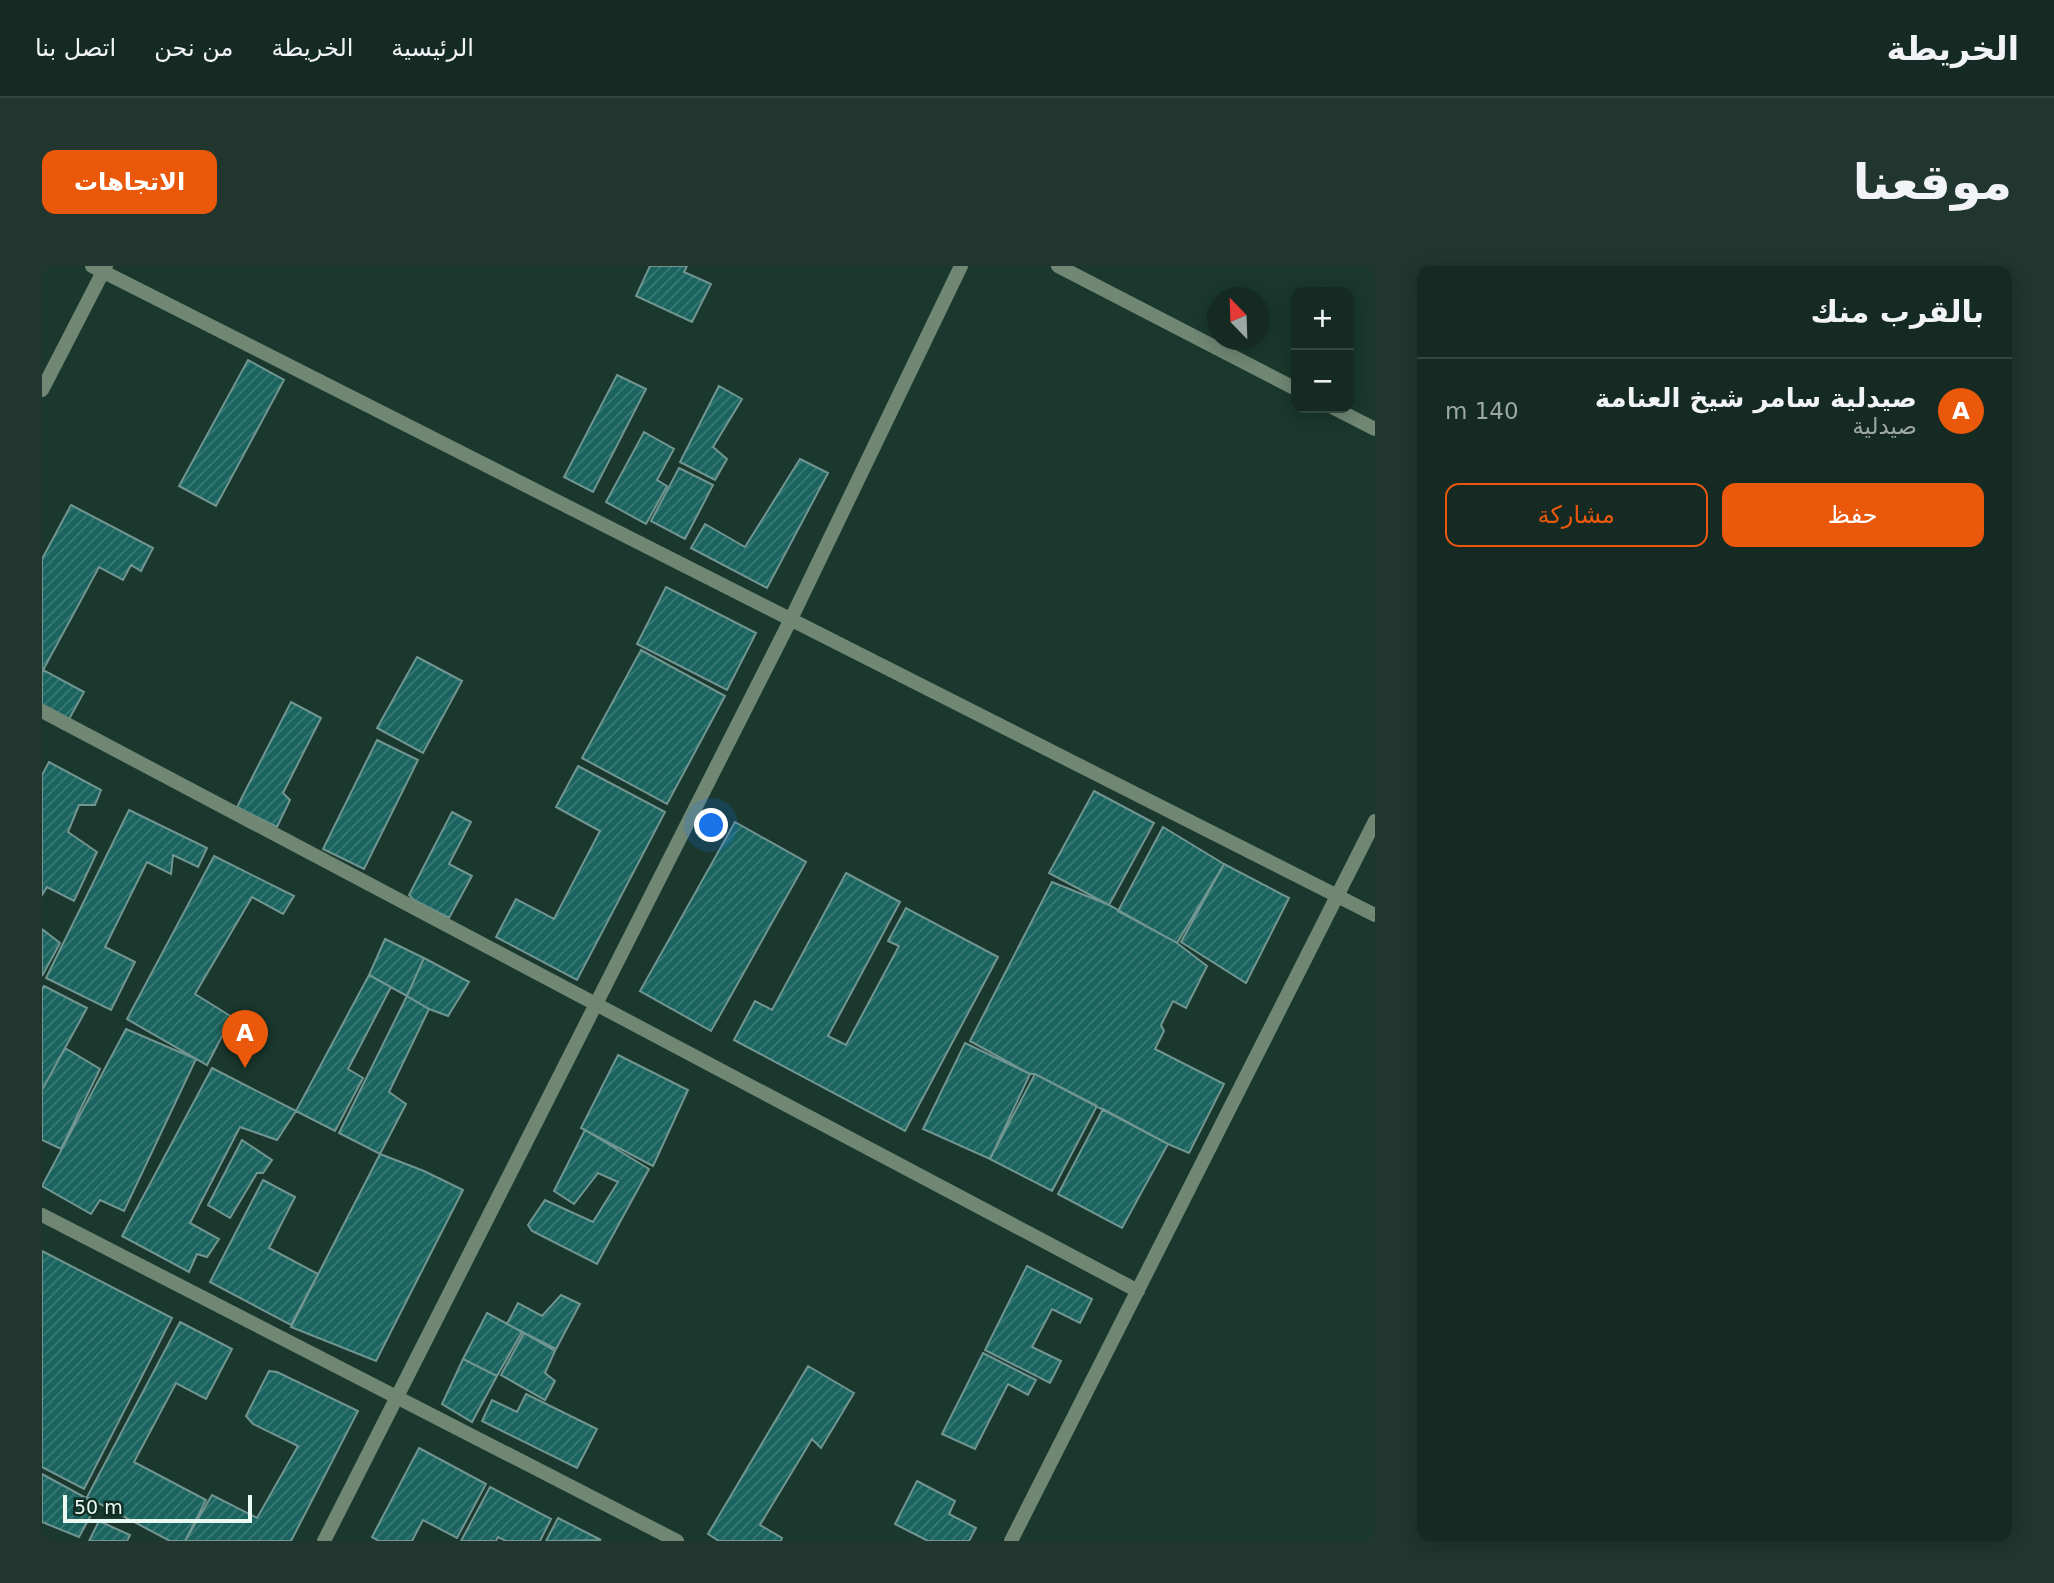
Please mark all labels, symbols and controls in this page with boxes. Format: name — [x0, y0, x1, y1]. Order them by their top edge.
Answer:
text: الخريطة — [1886, 29, 2019, 68]
text: اتصل بنا — [35, 34, 116, 62]
text: من نحن — [154, 34, 233, 62]
text: الخريطة — [271, 34, 353, 62]
text: الرئيسية — [391, 34, 474, 62]
button: الاتجاهات — [42, 150, 217, 214]
text: موقعنا — [1853, 154, 2012, 211]
north arrow — [1207, 287, 1270, 350]
map controls — [1291, 287, 1354, 413]
button: + — [1291, 287, 1354, 350]
text: بالقرب منك — [1811, 294, 1984, 329]
button: − — [1291, 350, 1354, 413]
text: صيدلية سامر شيخ العنامة — [1595, 383, 1917, 413]
text: 140 m — [1445, 398, 1519, 424]
text: A — [1952, 398, 1970, 424]
text: صيدلية — [1852, 413, 1917, 439]
button: مشاركة — [1445, 483, 1708, 547]
button: حفظ — [1722, 483, 1984, 547]
your location — [694, 808, 728, 842]
pin: A — [222, 1010, 268, 1068]
scale bar — [63, 1492, 252, 1524]
text: 50 m — [74, 1496, 123, 1518]

